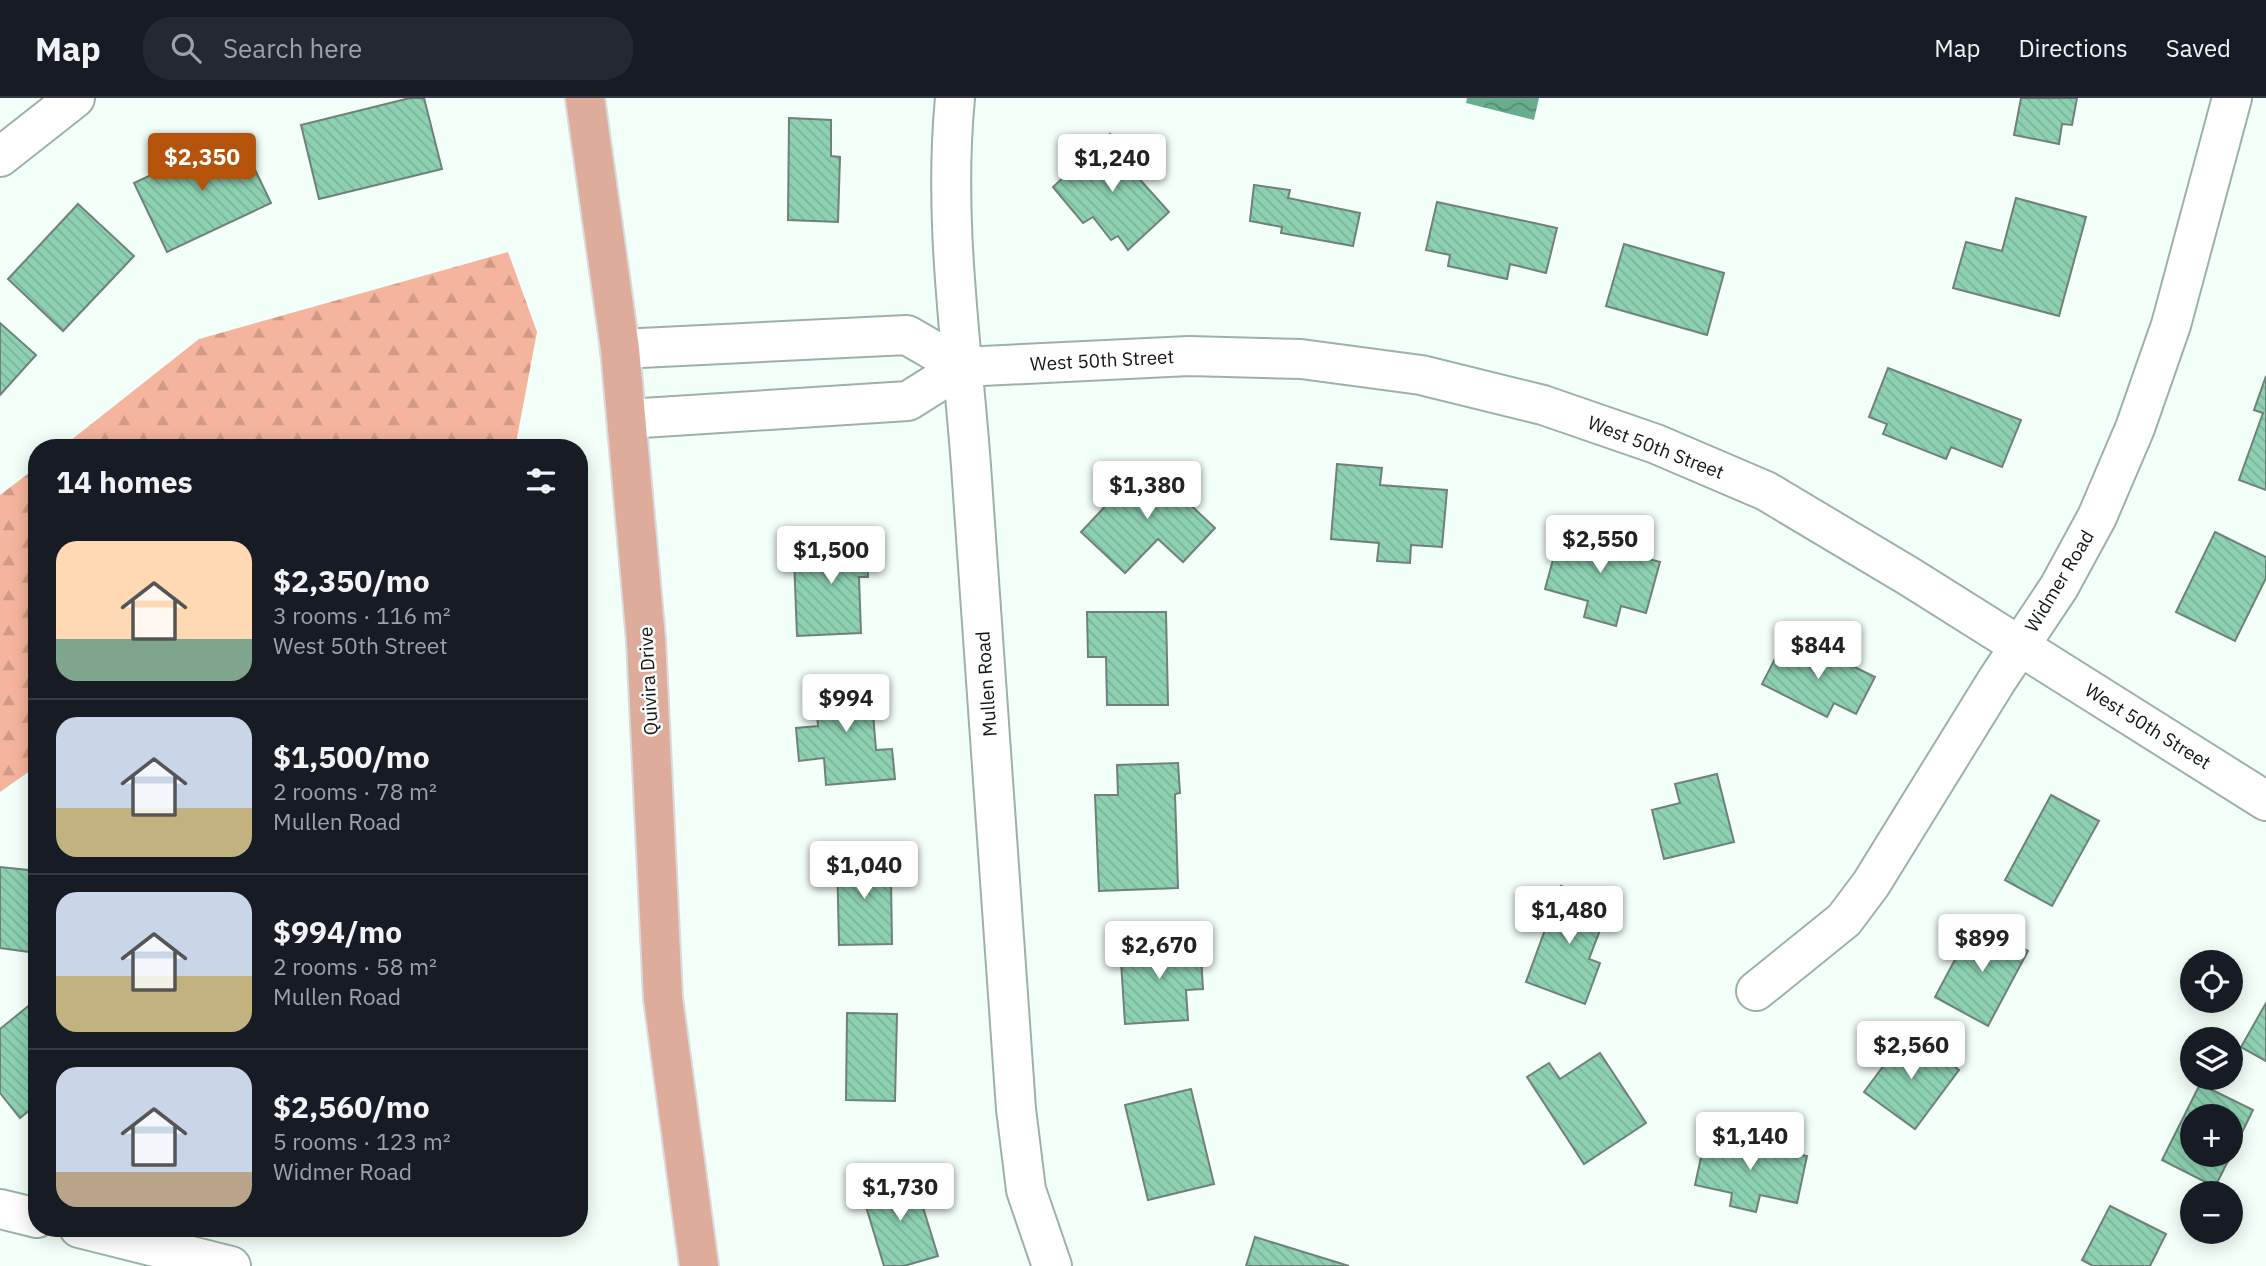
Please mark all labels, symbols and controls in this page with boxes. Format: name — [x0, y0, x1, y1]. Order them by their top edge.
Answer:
search box — [143, 17, 633, 80]
text: Map — [35, 27, 101, 70]
icon: search — [167, 29, 205, 67]
text: Search here — [223, 31, 362, 65]
text: Map — [1934, 32, 1980, 64]
text: Directions — [2018, 32, 2128, 64]
text: Saved — [2166, 32, 2231, 64]
pin: $2,350 — [145, 134, 259, 193]
pin: $1,240 — [1055, 134, 1169, 194]
text: $2,350 — [164, 141, 240, 171]
text: $1,240 — [1074, 142, 1150, 172]
street label: West 50th Street — [1029, 344, 1175, 376]
street label: West 50th Street — [1584, 410, 1728, 484]
text: 14 homes — [56, 462, 193, 501]
icon: filters — [522, 462, 560, 500]
pin: $1,380 — [1090, 462, 1204, 521]
text: $1,380 — [1109, 469, 1185, 499]
pin: $2,550 — [1543, 516, 1657, 575]
text: $2,550 — [1562, 523, 1638, 553]
pin: $1,500 — [774, 526, 888, 586]
street label: Widmer Road — [2019, 526, 2099, 636]
text: $1,500 — [793, 534, 869, 564]
text: $2,350/mo — [273, 561, 430, 600]
icon: home — [112, 569, 196, 653]
text: 3 rooms · 116 m² — [273, 600, 451, 630]
pin: $844 — [1777, 622, 1859, 681]
street label: Quivira Drive — [633, 626, 663, 736]
text: $844 — [1790, 629, 1846, 659]
text: West 50th Street — [273, 630, 448, 660]
street label: Mullen Road — [970, 630, 1002, 738]
pin: $994 — [805, 674, 887, 734]
street label: West 50th Street — [2080, 678, 2216, 774]
text: $994 — [818, 682, 874, 712]
text: $1,500/mo — [273, 737, 430, 776]
icon: home — [112, 745, 196, 829]
text: 2 rooms · 78 m² — [273, 776, 437, 806]
text: Mullen Road — [273, 806, 401, 836]
pin: $1,040 — [807, 842, 921, 901]
text: $1,040 — [826, 849, 902, 879]
pin: $1,480 — [1512, 886, 1626, 946]
text: $1,480 — [1531, 894, 1607, 924]
text: $994/mo — [273, 912, 402, 951]
pin: $899 — [1941, 914, 2023, 974]
icon: home — [112, 920, 196, 1004]
pin: $2,670 — [1102, 922, 1216, 981]
text: $899 — [1954, 922, 2010, 952]
text: $2,670 — [1121, 929, 1197, 959]
map controls — [2180, 950, 2243, 1244]
button: locate — [2180, 950, 2243, 1013]
text: 2 rooms · 58 m² — [273, 951, 437, 981]
text: Mullen Road — [273, 981, 401, 1011]
pin: $2,560 — [1854, 1021, 1968, 1081]
button: layers — [2180, 1027, 2243, 1090]
text: $2,560 — [1873, 1029, 1949, 1059]
text: $2,560/mo — [273, 1087, 430, 1126]
icon: home — [112, 1095, 196, 1179]
button: + — [2180, 1104, 2243, 1167]
pin: $1,140 — [1693, 1112, 1807, 1172]
text: $1,140 — [1712, 1120, 1788, 1150]
text: 5 rooms · 123 m² — [273, 1126, 451, 1156]
text: Widmer Road — [273, 1156, 412, 1186]
pin: $1,730 — [843, 1164, 957, 1223]
text: $1,730 — [862, 1171, 938, 1201]
button: − — [2180, 1181, 2243, 1244]

